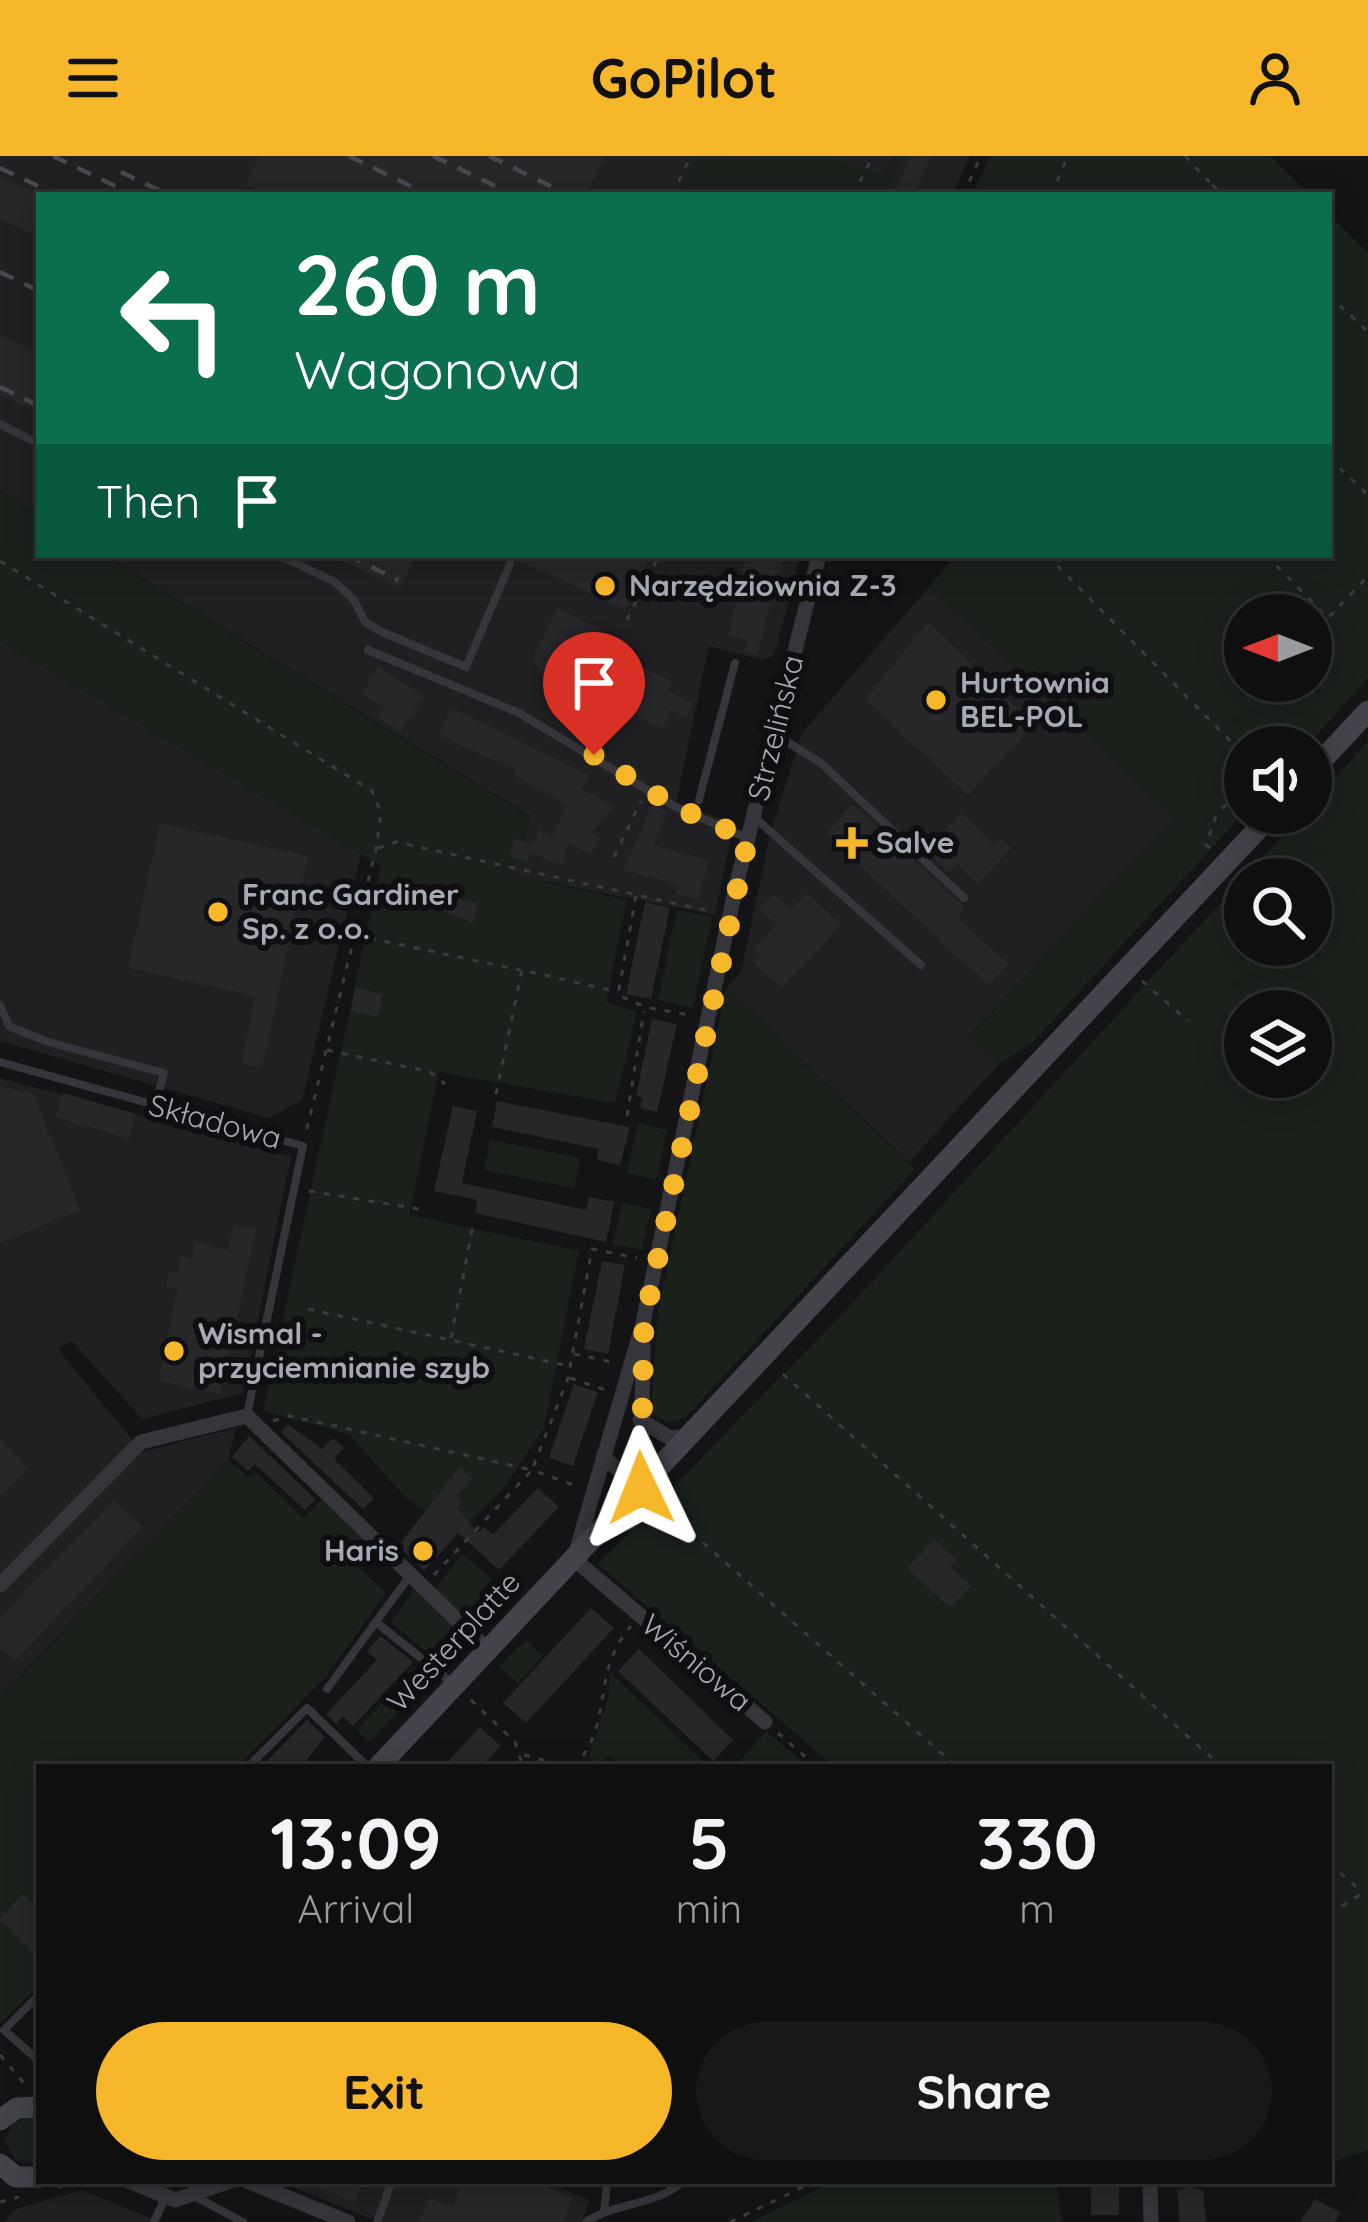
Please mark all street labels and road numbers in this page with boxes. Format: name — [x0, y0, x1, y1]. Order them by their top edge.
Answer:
street label: Strzelińska — [739, 651, 811, 804]
street label: Składowa — [145, 1085, 285, 1157]
street label: Westerplatte — [379, 1563, 528, 1720]
street label: Wiśniowa — [634, 1605, 759, 1719]

